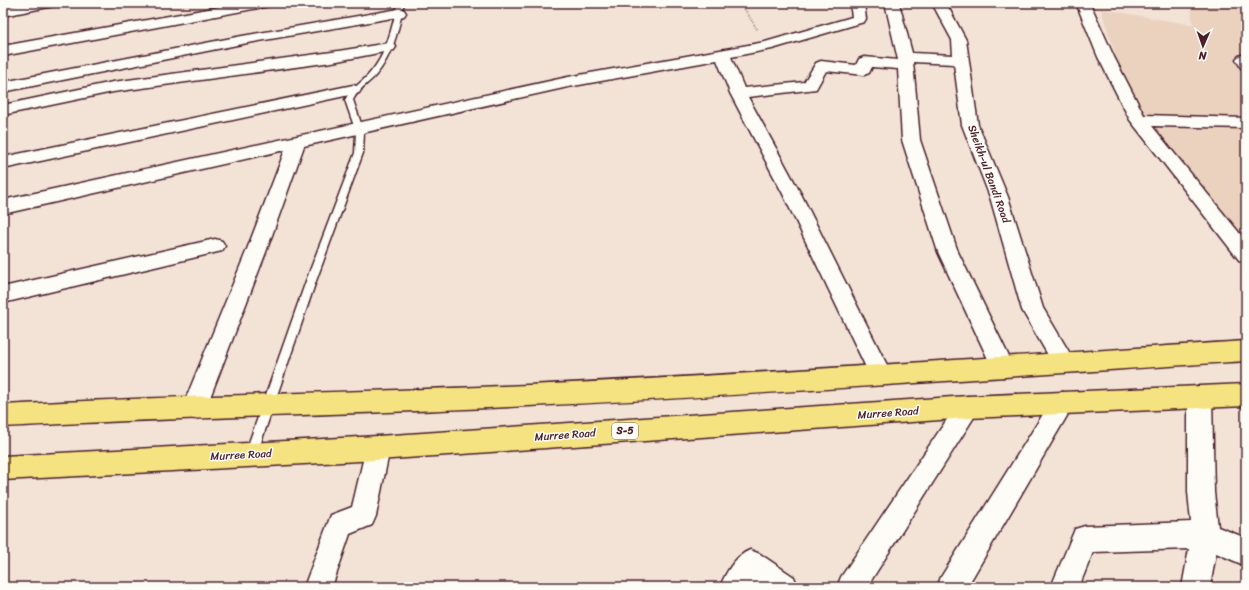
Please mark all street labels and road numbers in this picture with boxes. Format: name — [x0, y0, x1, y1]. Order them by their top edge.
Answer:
street label: Sheikh-ul Bandi Road — [962, 122, 1016, 227]
street label: Murree Road — [857, 401, 920, 425]
street label: Murree Road — [534, 423, 597, 447]
road number: S-5 — [612, 423, 638, 439]
street label: Murree Road — [210, 444, 273, 466]

